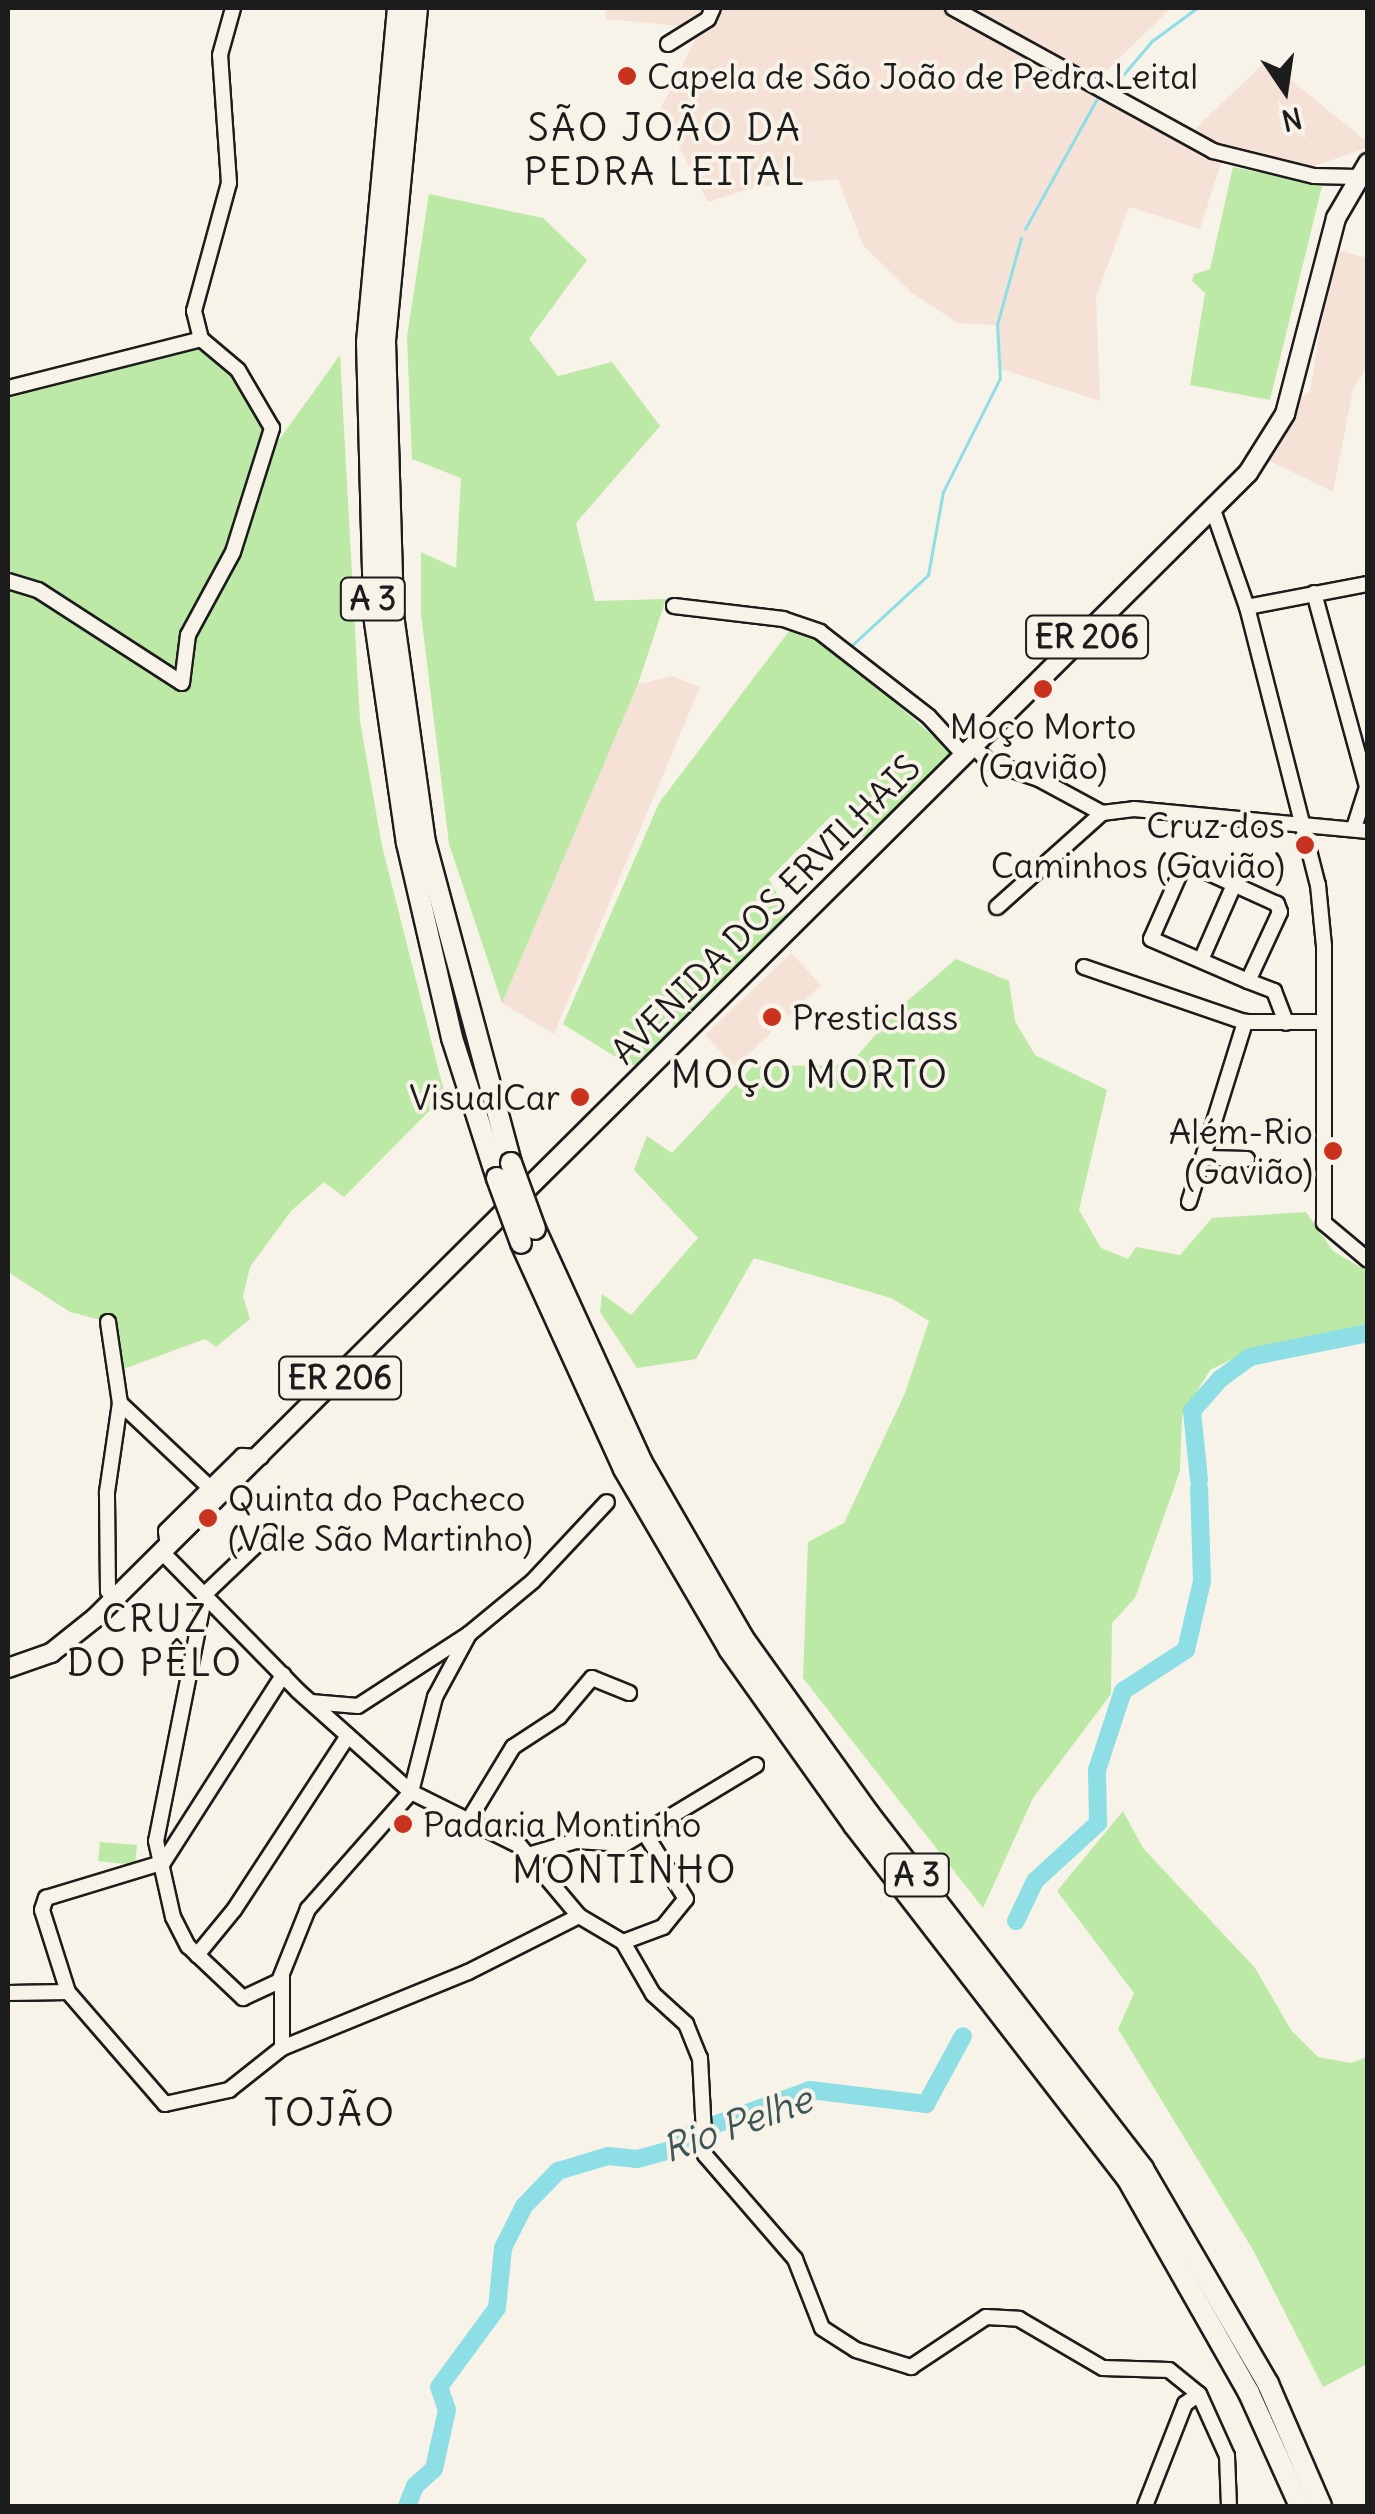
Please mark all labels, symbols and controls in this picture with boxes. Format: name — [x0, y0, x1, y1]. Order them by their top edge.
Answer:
north arrow — [1235, 40, 1335, 140]
place label: Capela de São João de Pedra Leital — [647, 55, 1198, 97]
marker: Capela de São João de Pedra Leital — [616, 65, 638, 87]
text: N — [1278, 100, 1305, 139]
district label: SÃO JOÃO DA PEDRA LEITAL — [524, 105, 806, 194]
road number: A 3 — [338, 572, 408, 626]
road number: ER 206 — [1024, 610, 1150, 664]
marker: Moço Morto (Gavião) — [1032, 678, 1054, 700]
place label: Moço Morto (Gavião) — [950, 705, 1136, 787]
street label: AVENIDA DOS ERVILHAIS — [602, 746, 928, 1072]
place label: Cruz dos Caminhos (Gavião) — [991, 804, 1285, 886]
marker: Cruz dos Caminhos (Gavião) — [1294, 834, 1316, 856]
place label: Presticlass — [792, 996, 958, 1038]
marker: Presticlass — [761, 1006, 783, 1028]
district label: MOÇO MORTO — [671, 1052, 949, 1098]
place label: VisualCar — [409, 1076, 560, 1118]
marker: VisualCar — [569, 1086, 591, 1108]
place label: Além-Rio (Gavião) — [1169, 1110, 1313, 1192]
marker: Além-Rio (Gavião) — [1322, 1140, 1344, 1162]
road number: ER 206 — [278, 1351, 402, 1405]
place label: Quinta do Pacheco (Vale São Martinho) — [228, 1477, 533, 1559]
marker: Quinta do Pacheco (Vale São Martinho) — [197, 1507, 219, 1529]
district label: CRUZ DO PÊLO — [67, 1596, 243, 1686]
place label: Padaria Montinho — [423, 1803, 702, 1845]
marker: Padaria Montinho — [392, 1813, 414, 1835]
district label: MONTINHO — [512, 1847, 738, 1893]
road number: A 3 — [882, 1848, 952, 1902]
water label: Rio Pelhe — [656, 2076, 818, 2172]
district label: TOJÃO — [264, 2090, 396, 2136]

